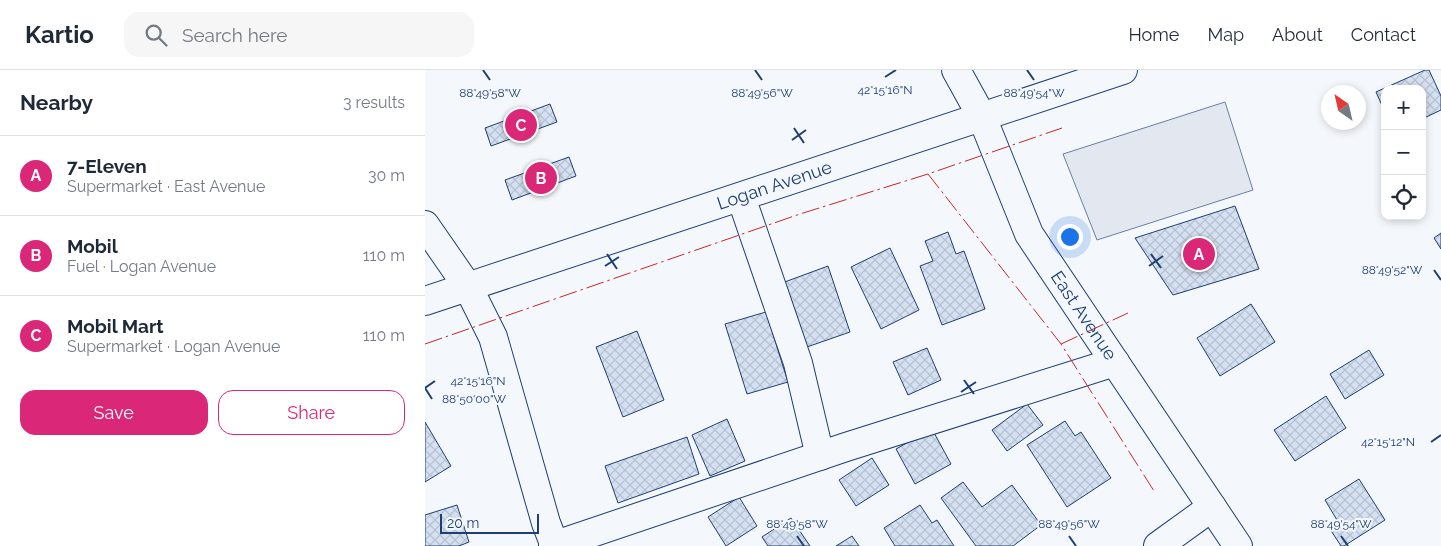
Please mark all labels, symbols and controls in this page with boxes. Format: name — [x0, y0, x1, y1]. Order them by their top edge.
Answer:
search box — [124, 12, 474, 57]
text: Kartio — [25, 20, 94, 49]
icon: search — [142, 21, 170, 49]
text: Search here — [182, 24, 287, 46]
text: Home — [1128, 24, 1179, 45]
text: Map — [1207, 24, 1244, 45]
text: About — [1272, 24, 1323, 45]
text: Contact — [1351, 24, 1416, 45]
text: 42°15'16"N — [858, 83, 912, 97]
north arrow — [1321, 85, 1366, 130]
map controls — [1381, 85, 1426, 220]
button: + — [1381, 85, 1426, 130]
text: 88°49'58"W — [459, 86, 521, 100]
text: 88°49'56"W — [731, 86, 793, 100]
text: 88°49'54"W — [1004, 86, 1065, 100]
text: Nearby — [20, 90, 93, 115]
text: 3 results — [343, 93, 405, 112]
pin: C — [505, 106, 537, 144]
button: − — [1381, 130, 1426, 175]
text: 7-Eleven — [67, 155, 147, 177]
street label: Logan Avenue — [714, 156, 835, 214]
pin: B — [525, 159, 557, 197]
text: A — [31, 166, 41, 185]
text: 30 m — [368, 166, 405, 185]
button: locate — [1381, 175, 1426, 220]
text: Supermarket · East Avenue — [67, 177, 265, 196]
your location — [1057, 224, 1083, 250]
text: Mobil — [67, 235, 118, 257]
pin: A — [1183, 235, 1215, 273]
text: B — [31, 246, 41, 265]
text: 110 m — [363, 246, 405, 265]
text: Fuel · Logan Avenue — [67, 257, 216, 276]
text: 88°49'52"W — [1362, 263, 1423, 277]
street label: East Avenue — [1047, 267, 1122, 364]
text: Mobil Mart — [67, 315, 164, 337]
text: C — [31, 326, 41, 345]
text: 110 m — [363, 326, 405, 345]
text: Supermarket · Logan Avenue — [67, 337, 280, 356]
text: 42°15'16"N — [451, 374, 505, 388]
button: Save — [20, 390, 208, 435]
button: Share — [218, 390, 405, 435]
text: 88°50'00"W — [442, 392, 506, 406]
text: 42°15'12"N — [1361, 435, 1415, 449]
scale bar — [440, 511, 539, 534]
text: 20 m — [447, 515, 479, 531]
text: 88°49'58"W — [766, 517, 828, 531]
text: 88°49'56"W — [1038, 517, 1100, 531]
text: 88°49'54"W — [1311, 517, 1372, 531]

